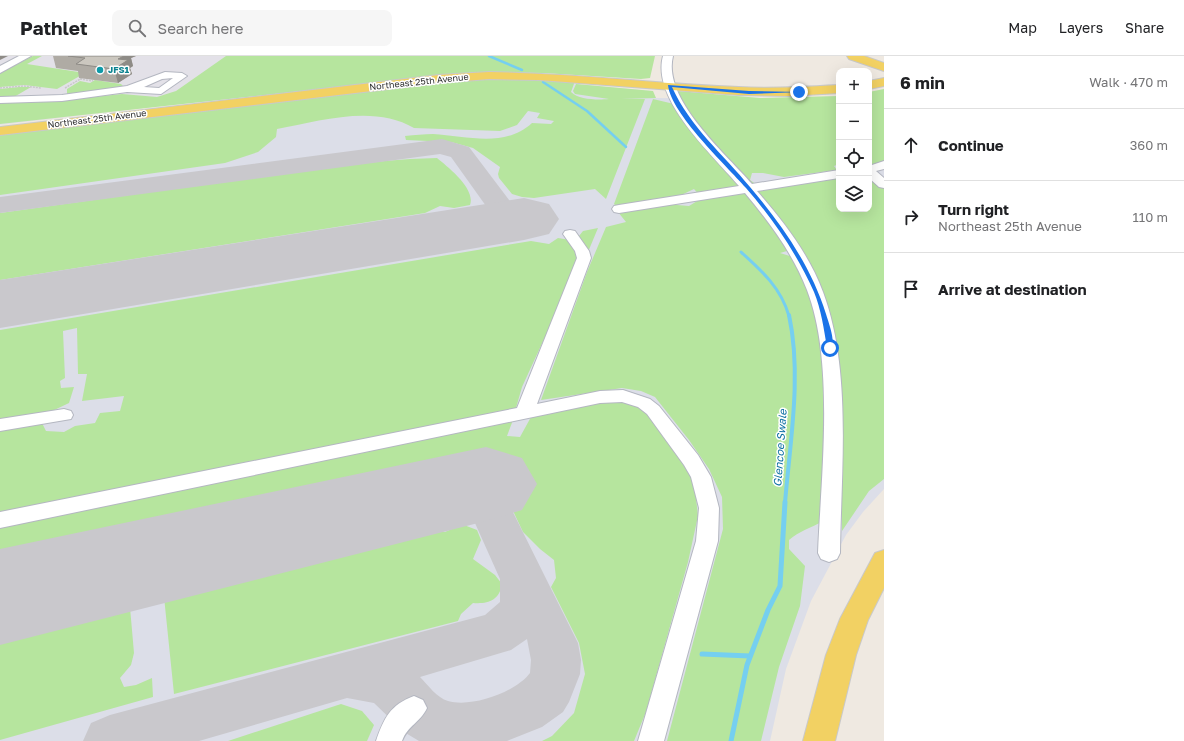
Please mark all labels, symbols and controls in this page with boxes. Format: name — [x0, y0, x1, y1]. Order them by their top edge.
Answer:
search box — [112, 10, 392, 46]
text: Pathlet — [20, 16, 88, 39]
icon: search — [126, 17, 148, 39]
text: Search here — [158, 19, 244, 37]
text: Map — [1008, 19, 1037, 36]
text: Layers — [1059, 19, 1103, 36]
text: Share — [1125, 19, 1164, 36]
place label: JFS1 — [108, 64, 130, 75]
marker: JFS1 — [95, 65, 105, 75]
map controls — [836, 68, 872, 212]
button: + — [836, 68, 872, 104]
street label: Northeast 25th Avenue — [369, 71, 469, 92]
text: 6 min — [900, 72, 945, 93]
text: Walk · 470 m — [1089, 74, 1168, 90]
route end — [790, 83, 808, 101]
button: − — [836, 104, 872, 140]
street label: Northeast 25th Avenue — [47, 107, 147, 130]
icon: ahead — [900, 134, 922, 156]
text: Continue — [938, 136, 1004, 154]
text: 360 m — [1130, 137, 1168, 153]
button: locate — [836, 140, 872, 176]
button: layers — [836, 176, 872, 212]
text: Turn right — [938, 200, 1009, 218]
icon: right — [900, 206, 922, 228]
text: 110 m — [1133, 209, 1168, 225]
text: Northeast 25th Avenue — [938, 218, 1082, 234]
icon: arrive — [900, 278, 922, 300]
text: Arrive at destination — [938, 280, 1087, 298]
route start — [821, 339, 839, 357]
water label: Glencoe Swale — [770, 407, 789, 487]

